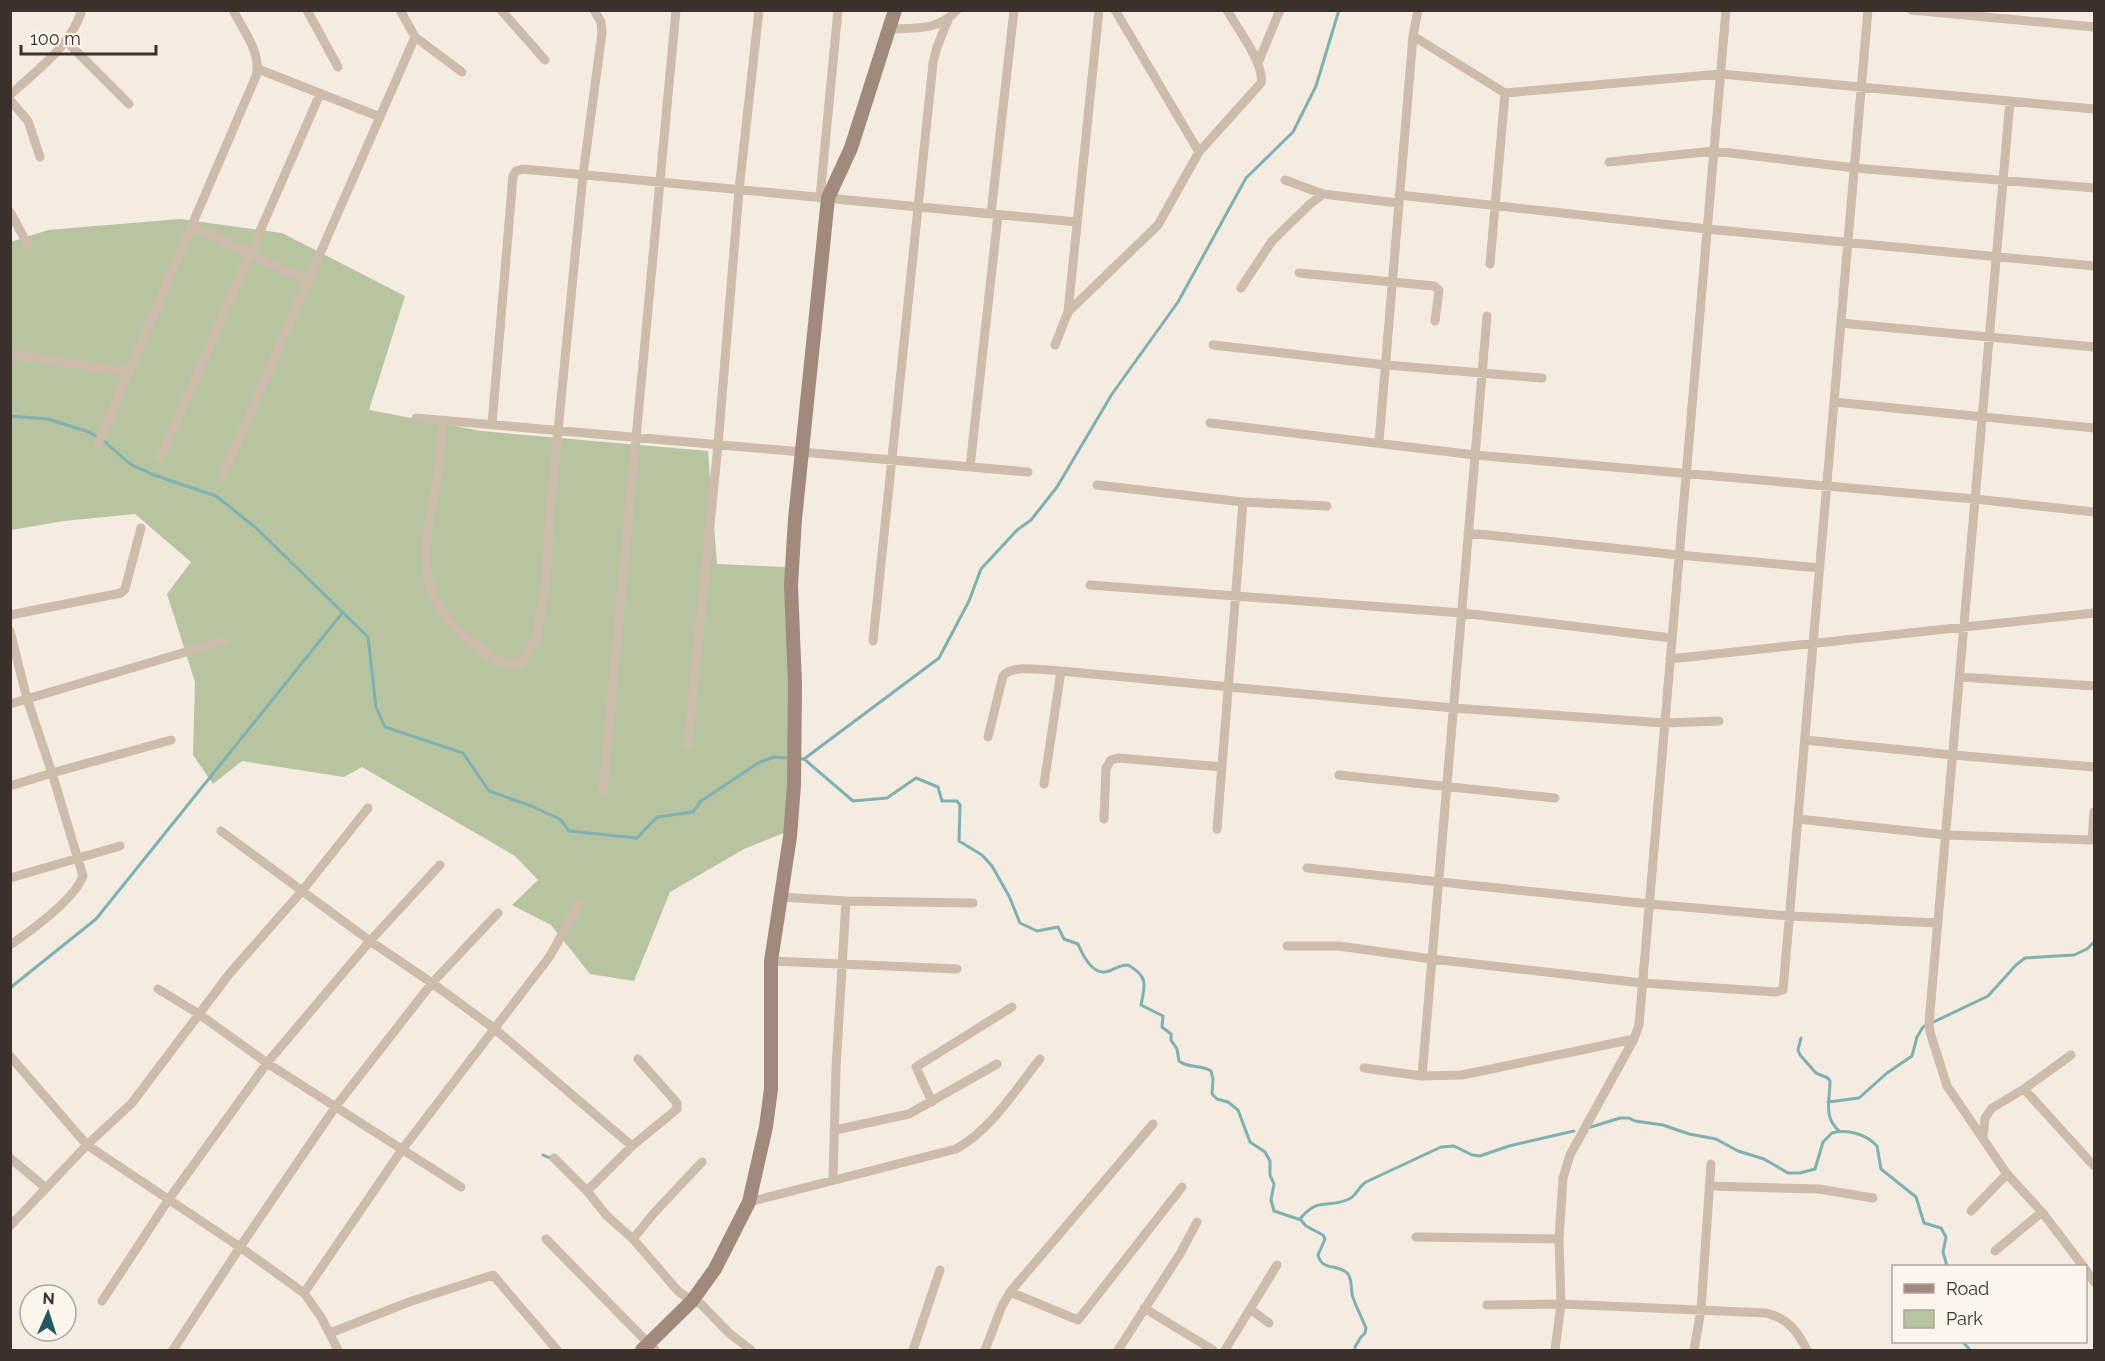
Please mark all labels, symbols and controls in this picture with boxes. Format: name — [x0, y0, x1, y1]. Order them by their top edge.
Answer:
scale bar — [21, 18, 156, 56]
text: 100 m — [30, 28, 81, 49]
legend — [1892, 1265, 2087, 1343]
text: Road — [1946, 1278, 1989, 1299]
north arrow — [18, 1283, 78, 1343]
text: N — [42, 1289, 55, 1308]
text: Park — [1946, 1308, 1983, 1329]

